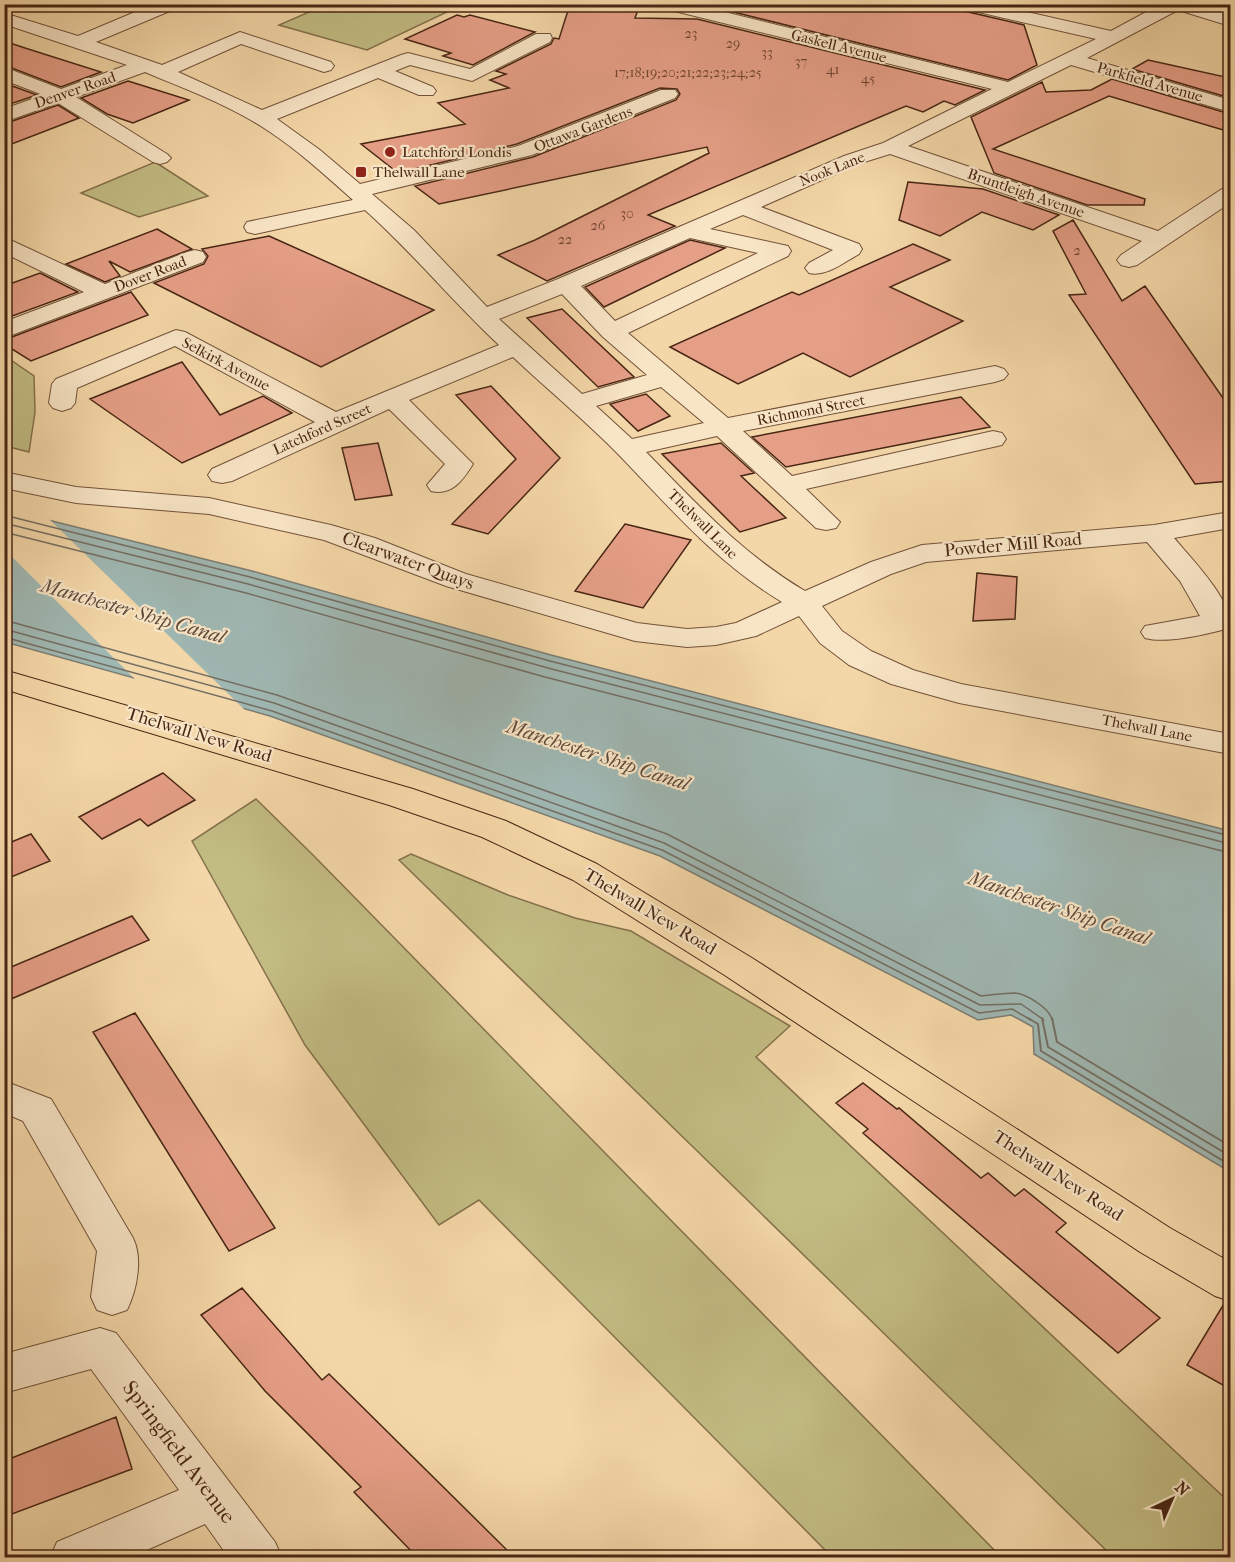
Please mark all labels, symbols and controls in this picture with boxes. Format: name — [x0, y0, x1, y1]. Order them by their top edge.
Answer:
house number: 23 — [685, 25, 697, 42]
street label: Gaskell Avenue — [789, 25, 889, 67]
house number: 29 — [726, 35, 740, 52]
house number: 33 — [761, 44, 773, 61]
house number: 37 — [795, 53, 807, 70]
street label: Parkfield Avenue — [1095, 58, 1206, 106]
house number: 41 — [826, 61, 840, 78]
house number: 17;18;19;20;21;22;23;24;25 — [614, 64, 762, 81]
street label: Denver Road — [32, 67, 119, 112]
house number: 45 — [861, 70, 875, 87]
street label: Ottawa Gardens — [531, 102, 635, 156]
place label: Latchford Londis — [402, 143, 512, 161]
marker: Latchford Londis — [383, 145, 397, 159]
street label: Nook Lane — [797, 147, 868, 190]
place label: Thelwall Lane — [373, 163, 465, 181]
marker: Thelwall Lane — [354, 165, 368, 179]
street label: Bruntleigh Avenue — [965, 165, 1087, 222]
house number: 30 — [620, 205, 634, 222]
house number: 26 — [591, 217, 606, 234]
house number: 22 — [558, 231, 572, 248]
house number: 2 — [1073, 242, 1081, 259]
street label: Dover Road — [111, 252, 190, 296]
street label: Selkirk Avenue — [179, 333, 274, 395]
street label: Richmond Street — [755, 391, 867, 429]
street label: Latchford Street — [270, 399, 375, 459]
street label: Thelwall Lane — [664, 485, 742, 563]
street label: Clearwater Quays — [339, 527, 477, 595]
street label: Powder Mill Road — [943, 529, 1083, 561]
water label: Manchester Ship Canal — [37, 573, 230, 649]
street label: Thelwall New Road — [124, 703, 274, 767]
street label: Thelwall Lane — [1100, 710, 1194, 746]
water label: Manchester Ship Canal — [502, 714, 694, 796]
street label: Thelwall New Road — [580, 864, 720, 960]
water label: Manchester Ship Canal — [963, 866, 1155, 951]
street label: Thelwall New Road — [989, 1126, 1127, 1226]
street label: Springfield Avenue — [118, 1376, 240, 1528]
north arrow — [1142, 1469, 1202, 1529]
text: N — [1171, 1478, 1194, 1500]

